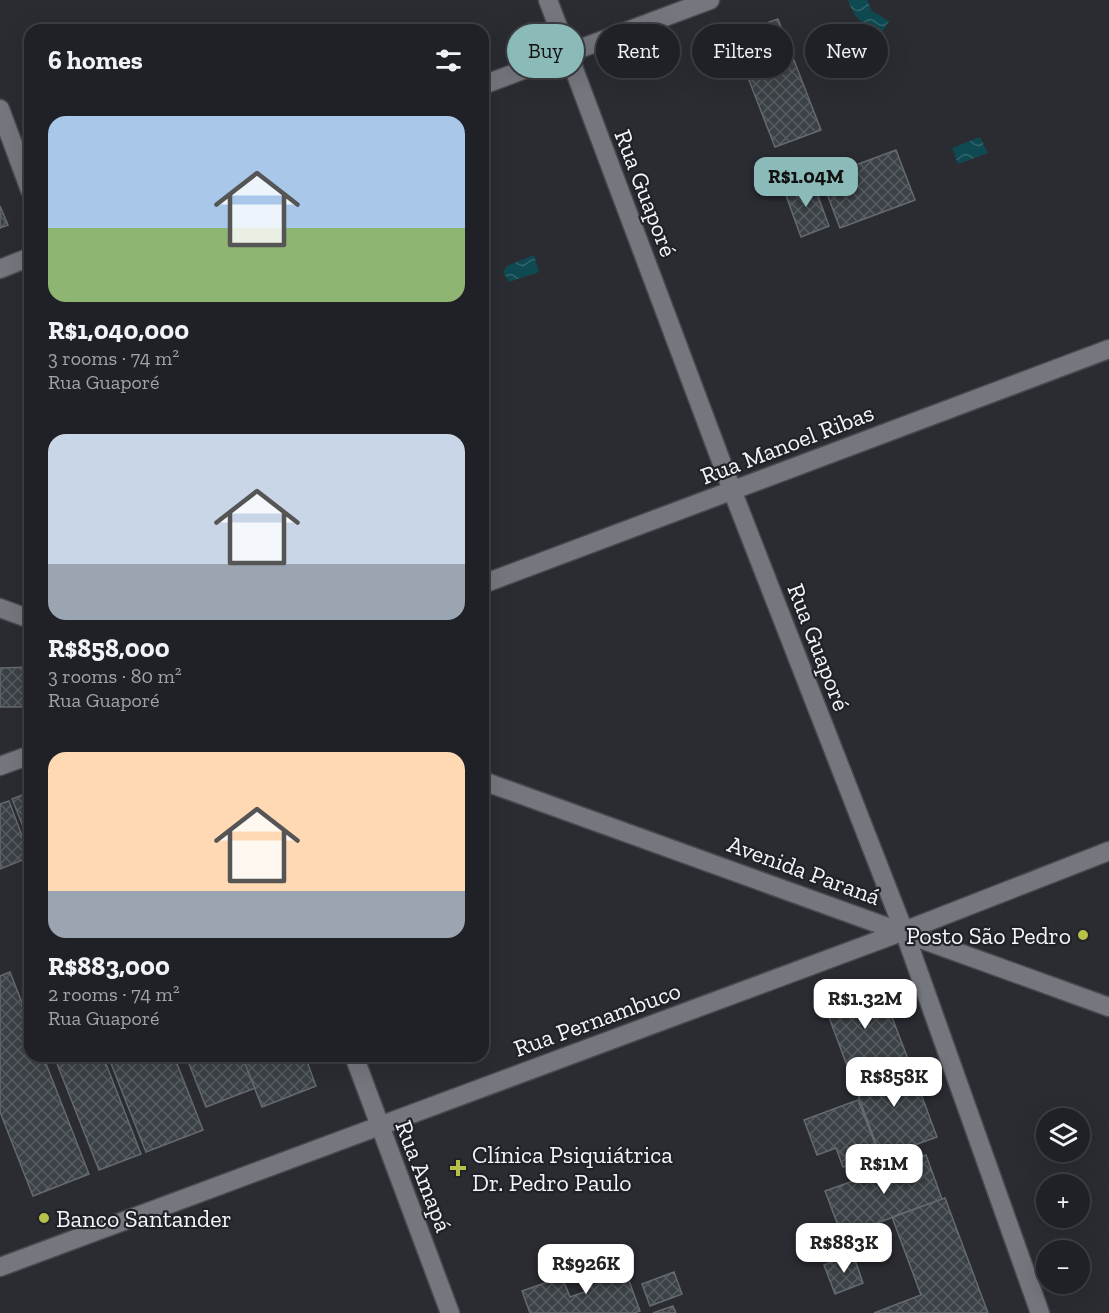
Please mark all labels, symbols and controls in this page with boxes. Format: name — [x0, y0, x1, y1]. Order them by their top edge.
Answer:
chip: Buy — [507, 24, 584, 78]
chip: Rent — [596, 24, 680, 78]
chip: Filters — [692, 24, 793, 78]
chip: New — [805, 24, 888, 78]
text: 6 homes — [48, 44, 143, 76]
icon: filters — [432, 44, 465, 77]
street label: Rua Guaporé — [608, 125, 684, 261]
icon: home — [203, 155, 311, 263]
pin: R$1.04M — [751, 157, 861, 208]
text: R$1.04M — [768, 164, 844, 188]
text: R$1,040,000 — [48, 314, 189, 346]
text: 3 rooms · 74 m² — [48, 346, 179, 370]
text: Rua Guaporé — [48, 370, 160, 394]
street label: Rua Manoel Ribas — [696, 398, 878, 490]
icon: home — [203, 473, 311, 581]
street label: Rua Guaporé — [781, 579, 857, 715]
text: R$858,000 — [48, 632, 170, 664]
text: 3 rooms · 80 m² — [48, 664, 182, 688]
text: Rua Guaporé — [48, 688, 160, 712]
icon: home — [203, 791, 311, 899]
street label: Avenida Paraná — [724, 829, 885, 911]
place label: Posto São Pedro — [906, 921, 1071, 950]
marker: Posto São Pedro — [1076, 928, 1090, 942]
text: R$883,000 — [48, 950, 170, 982]
street label: Rua Pernambuco — [510, 975, 684, 1063]
pin: R$1.32M — [810, 979, 920, 1030]
text: 2 rooms · 74 m² — [48, 982, 180, 1006]
text: R$1.32M — [828, 986, 902, 1010]
text: Rua Guaporé — [48, 1006, 160, 1030]
pin: R$858K — [845, 1057, 943, 1108]
text: R$858K — [860, 1064, 928, 1088]
map controls — [1036, 1108, 1090, 1294]
button: layers — [1036, 1108, 1090, 1162]
street label: Rua Amapá — [389, 1116, 459, 1236]
place label: Clínica Psiquiátrica Dr. Pedro Paulo — [472, 1140, 673, 1197]
pin: R$1M — [848, 1144, 920, 1195]
text: R$1M — [860, 1151, 908, 1175]
marker: Clínica Psiquiátrica Dr. Pedro Paulo — [449, 1159, 467, 1177]
button: + — [1036, 1174, 1090, 1228]
place label: Banco Santander — [56, 1204, 232, 1233]
marker: Banco Santander — [37, 1211, 51, 1225]
pin: R$883K — [795, 1223, 893, 1274]
text: R$883K — [810, 1230, 878, 1254]
button: − — [1036, 1240, 1090, 1294]
pin: R$926K — [537, 1244, 635, 1295]
text: R$926K — [552, 1251, 620, 1275]

